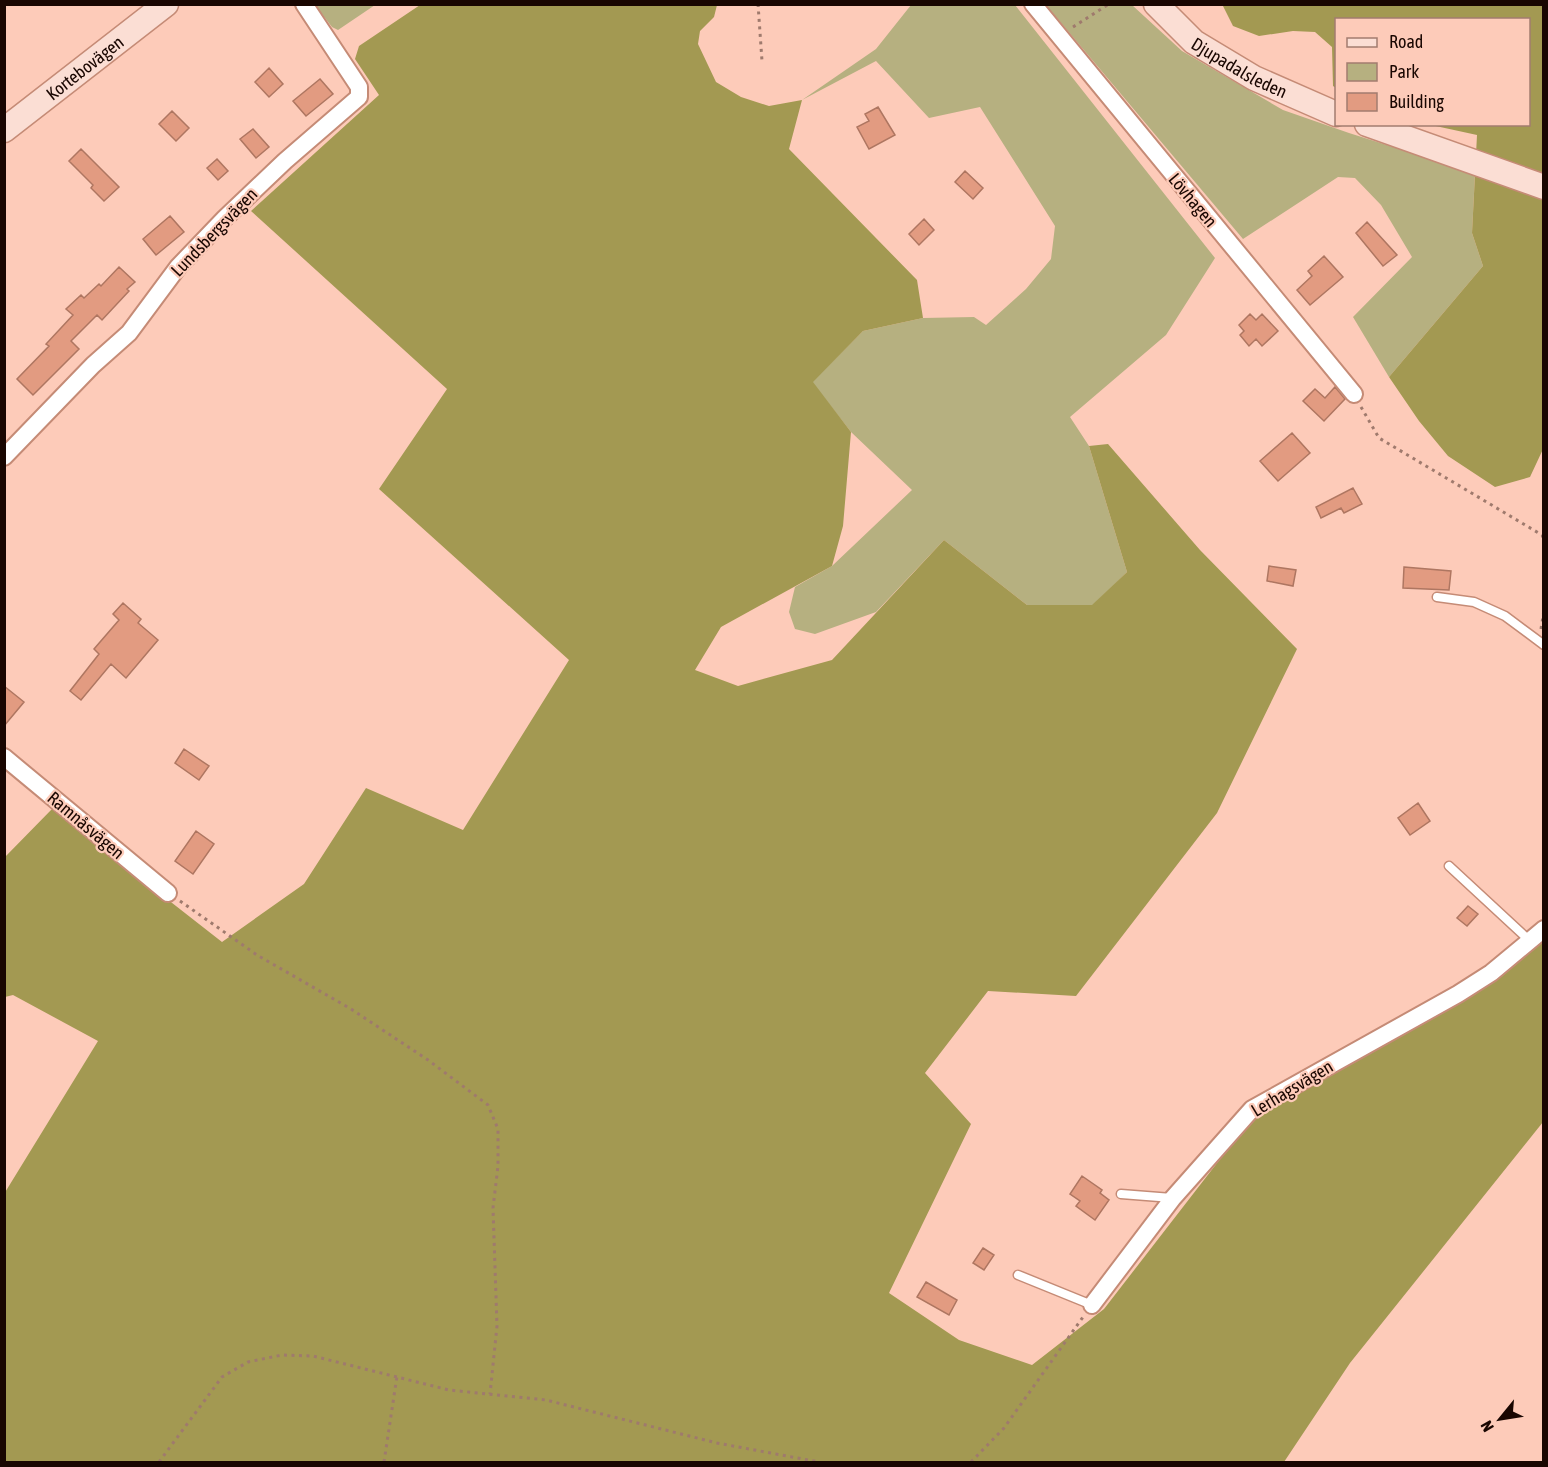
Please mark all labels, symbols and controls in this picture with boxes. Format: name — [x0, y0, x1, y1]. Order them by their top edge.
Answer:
legend — [1335, 18, 1530, 126]
street label: Kortebovägen — [42, 31, 127, 104]
text: Road — [1389, 31, 1423, 52]
street label: Djupadalsleden — [1188, 33, 1291, 102]
text: Park — [1389, 61, 1419, 82]
text: Building — [1389, 91, 1444, 112]
street label: Lövhagen — [1164, 169, 1222, 231]
street label: Lundsbergsvägen — [167, 183, 261, 281]
street label: Ramnåsvägen — [43, 787, 129, 863]
street label: Lerhagsvägen — [1247, 1055, 1337, 1121]
north arrow — [1470, 1389, 1530, 1449]
text: N — [1477, 1418, 1497, 1435]

